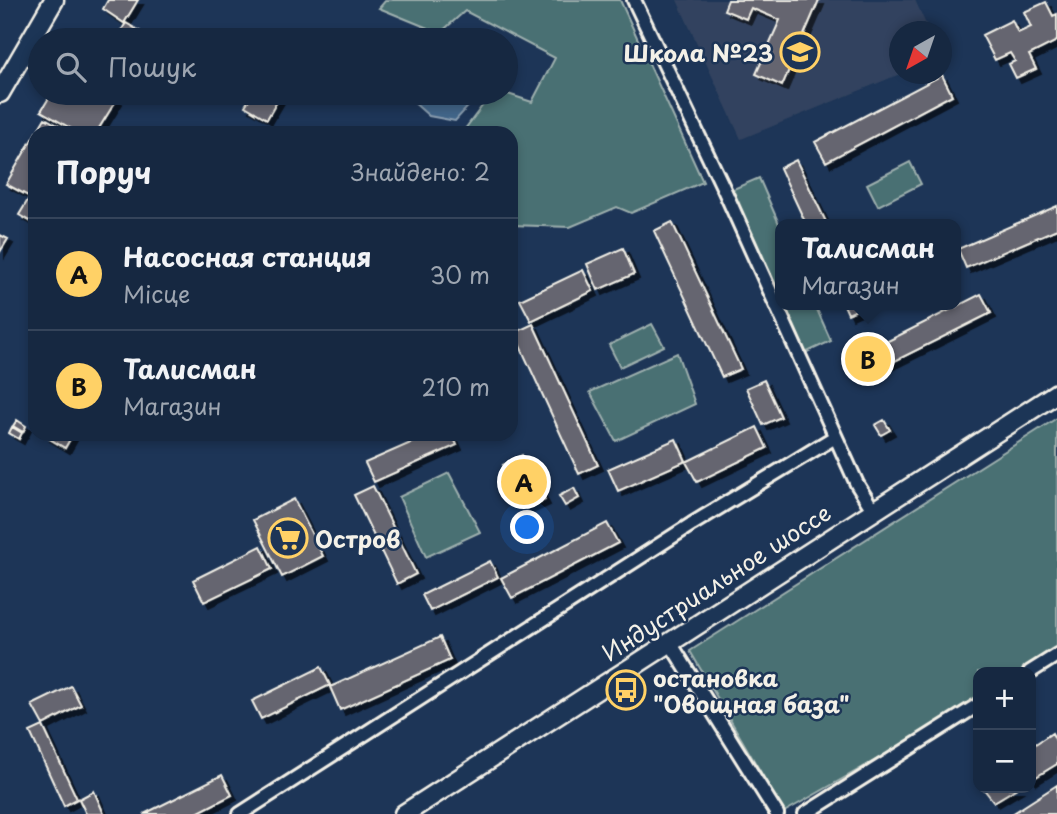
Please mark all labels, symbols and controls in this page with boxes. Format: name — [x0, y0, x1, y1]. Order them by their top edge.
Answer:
north arrow — [889, 21, 952, 84]
search box — [28, 28, 518, 105]
school or university icon: Школа №23 — [779, 31, 821, 73]
place label: Школа №23 — [624, 35, 773, 70]
text: Пошук — [108, 47, 196, 86]
icon: search — [52, 48, 90, 86]
text: Поруч — [56, 149, 151, 194]
text: Знайдено: 2 — [351, 154, 490, 189]
popup — [775, 219, 961, 310]
text: Талисман — [801, 228, 935, 267]
text: Насосная станция — [123, 237, 372, 276]
text: A — [70, 257, 88, 292]
text: 30 m — [429, 257, 490, 292]
text: Магазин — [801, 267, 900, 302]
text: Місце — [123, 276, 190, 311]
pin: B — [845, 333, 891, 385]
text: Талисман — [123, 349, 257, 388]
text: B — [71, 369, 87, 404]
text: 210 m — [422, 369, 490, 404]
text: Магазин — [123, 388, 222, 423]
pin: A — [501, 456, 547, 508]
street label: Индустриальное шоссе — [595, 495, 837, 669]
your location — [510, 510, 544, 544]
supermarket icon: Остров — [267, 517, 309, 559]
place label: Остров — [315, 521, 400, 556]
place label: остановка "Овощная база" — [653, 660, 850, 721]
map controls — [973, 667, 1036, 793]
button: + — [973, 667, 1036, 730]
bus stop icon: остановка "Овощная база" — [605, 669, 647, 711]
button: − — [973, 730, 1036, 793]

